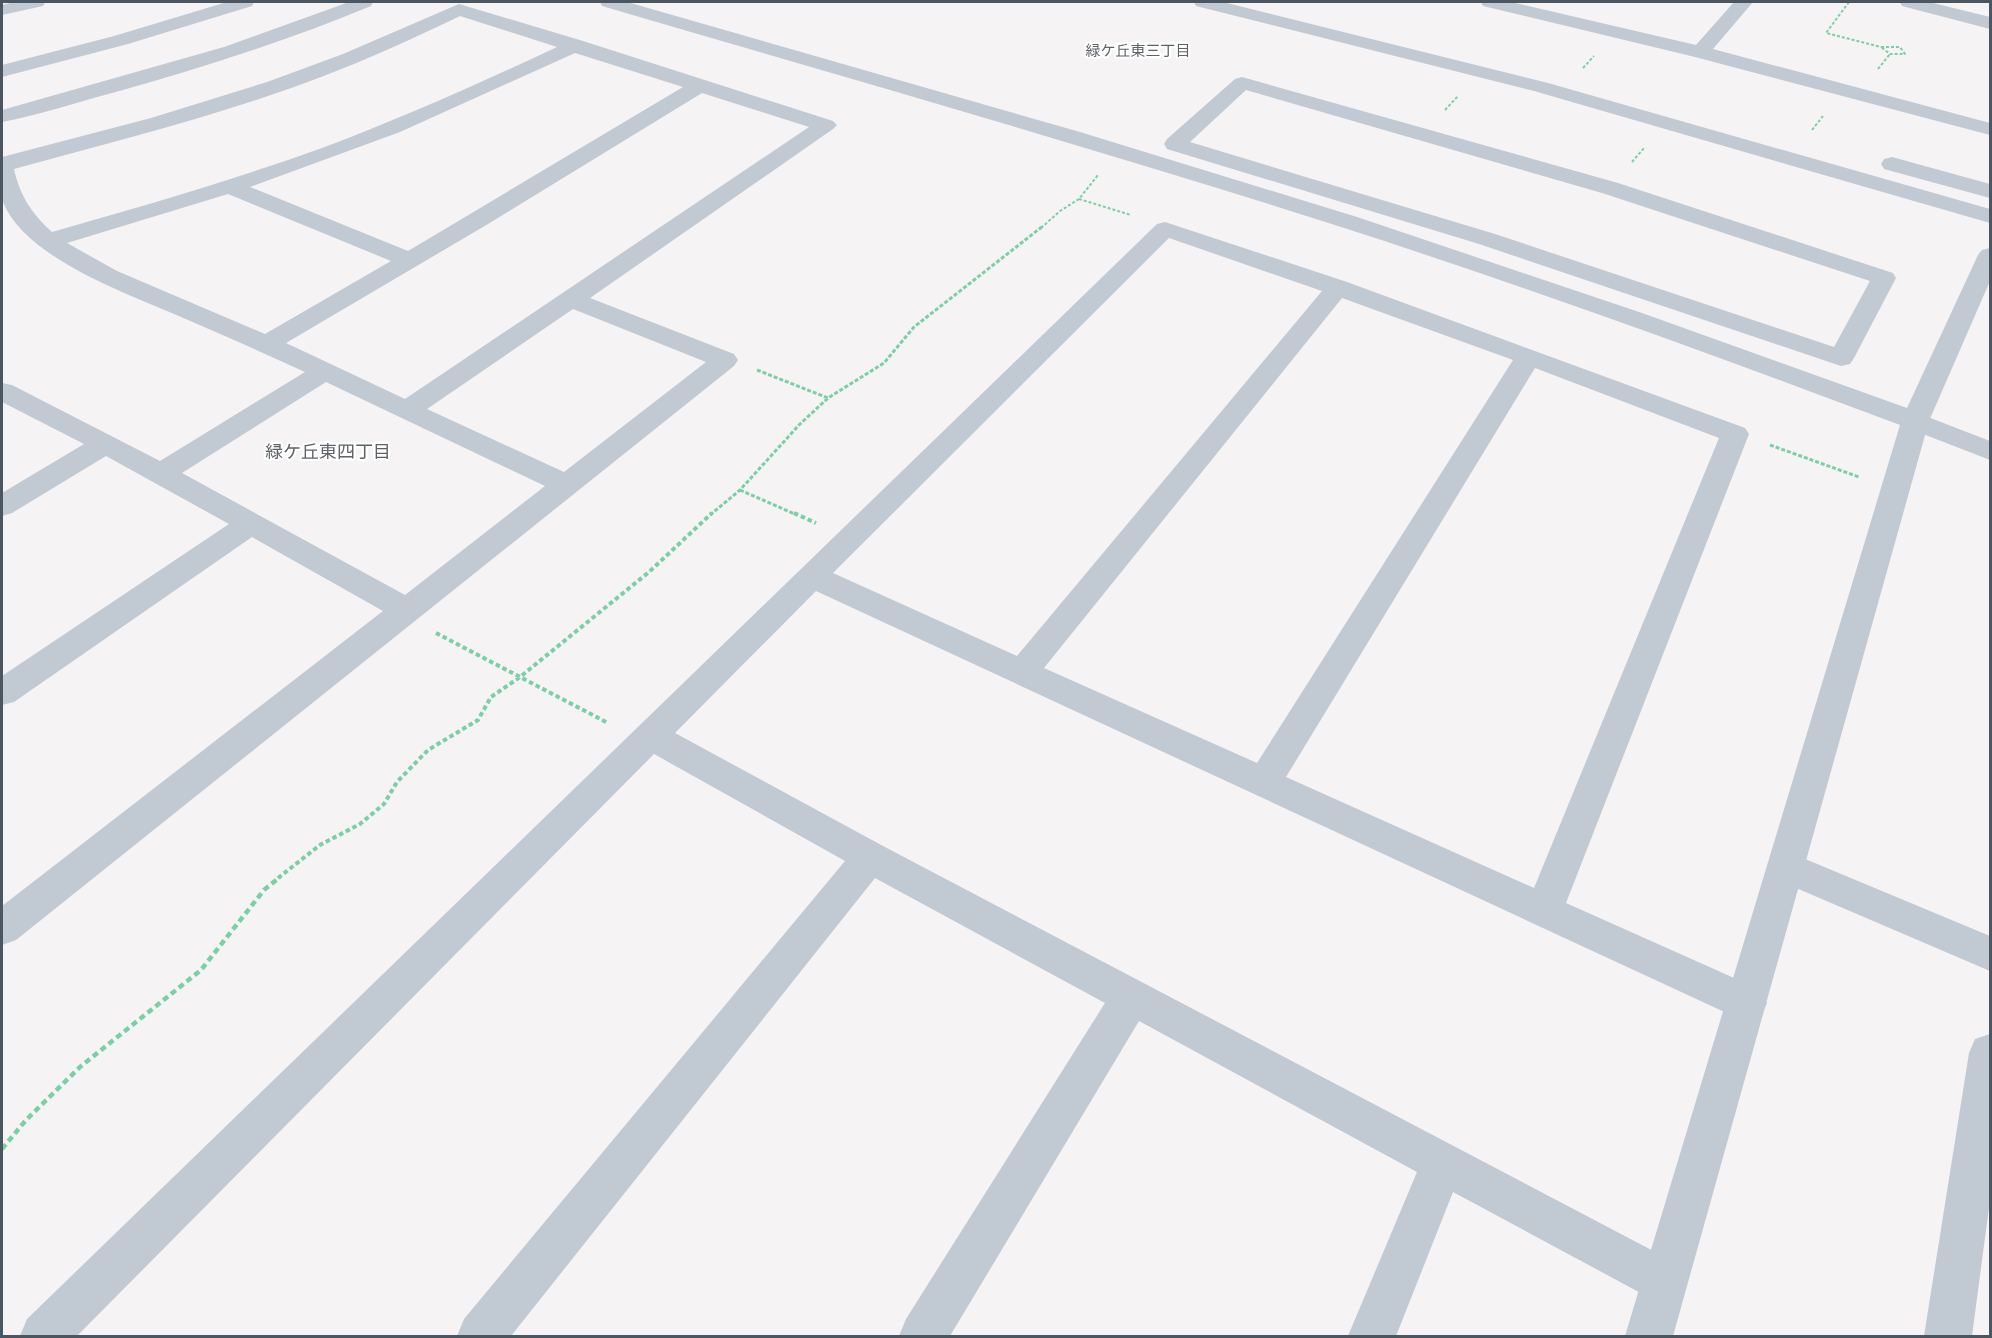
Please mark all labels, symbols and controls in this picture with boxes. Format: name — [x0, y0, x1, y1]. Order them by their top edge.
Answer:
district label: 緑ケ丘東三丁目 — [1085, 42, 1191, 60]
district label: 緑ケ丘東四丁目 — [265, 441, 391, 463]

